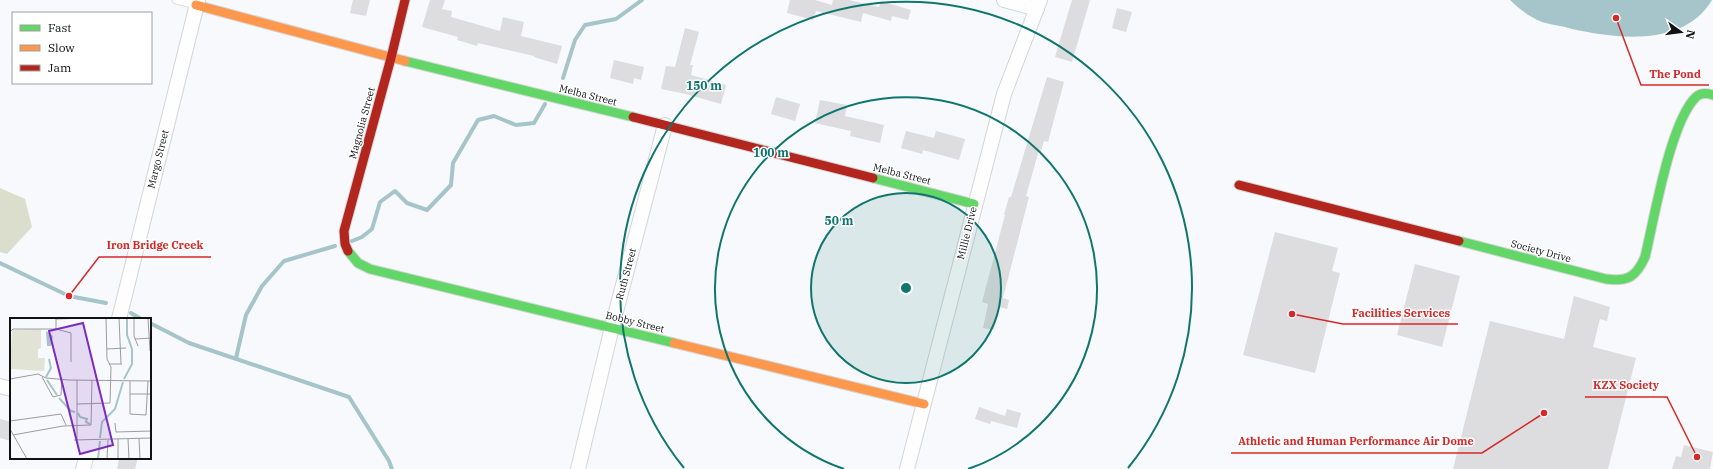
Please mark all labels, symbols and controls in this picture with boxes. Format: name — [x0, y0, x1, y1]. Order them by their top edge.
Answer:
legend — [12, 12, 152, 84]
north arrow — [1661, 12, 1701, 52]
text: Fast — [48, 20, 72, 35]
text: N — [1683, 29, 1699, 41]
text: Slow — [48, 40, 75, 55]
text: Jam — [48, 60, 72, 75]
callout: The Pond — [1641, 62, 1709, 85]
text: The Pond — [1649, 67, 1701, 81]
text: 150 m — [686, 78, 722, 93]
street label: Melba Street — [558, 82, 619, 109]
street label: Magnolia Street — [346, 85, 378, 160]
street label: Margo Street — [144, 128, 172, 190]
text: 100 m — [753, 145, 789, 160]
street label: Melba Street — [872, 161, 933, 188]
street label: Millie Drive — [954, 205, 980, 261]
text: 50 m — [825, 213, 854, 228]
callout: Iron Bridge Creek — [99, 234, 211, 257]
street label: Society Drive — [1510, 237, 1572, 265]
text: Iron Bridge Creek — [107, 238, 203, 252]
street label: Ruth Street — [613, 246, 639, 301]
centre of rings — [899, 281, 913, 295]
callout: Facilities Services — [1343, 301, 1458, 324]
text: Facilities Services — [1352, 306, 1451, 320]
street label: Bobby Street — [604, 308, 666, 336]
inset map — [10, 318, 151, 459]
callout: KZX Society — [1585, 374, 1667, 397]
text: KZX Society — [1593, 378, 1660, 392]
callout: Athletic and Human Performance Air Dome — [1231, 430, 1482, 453]
text: Athletic and Human Performance Air Dome — [1238, 434, 1474, 448]

